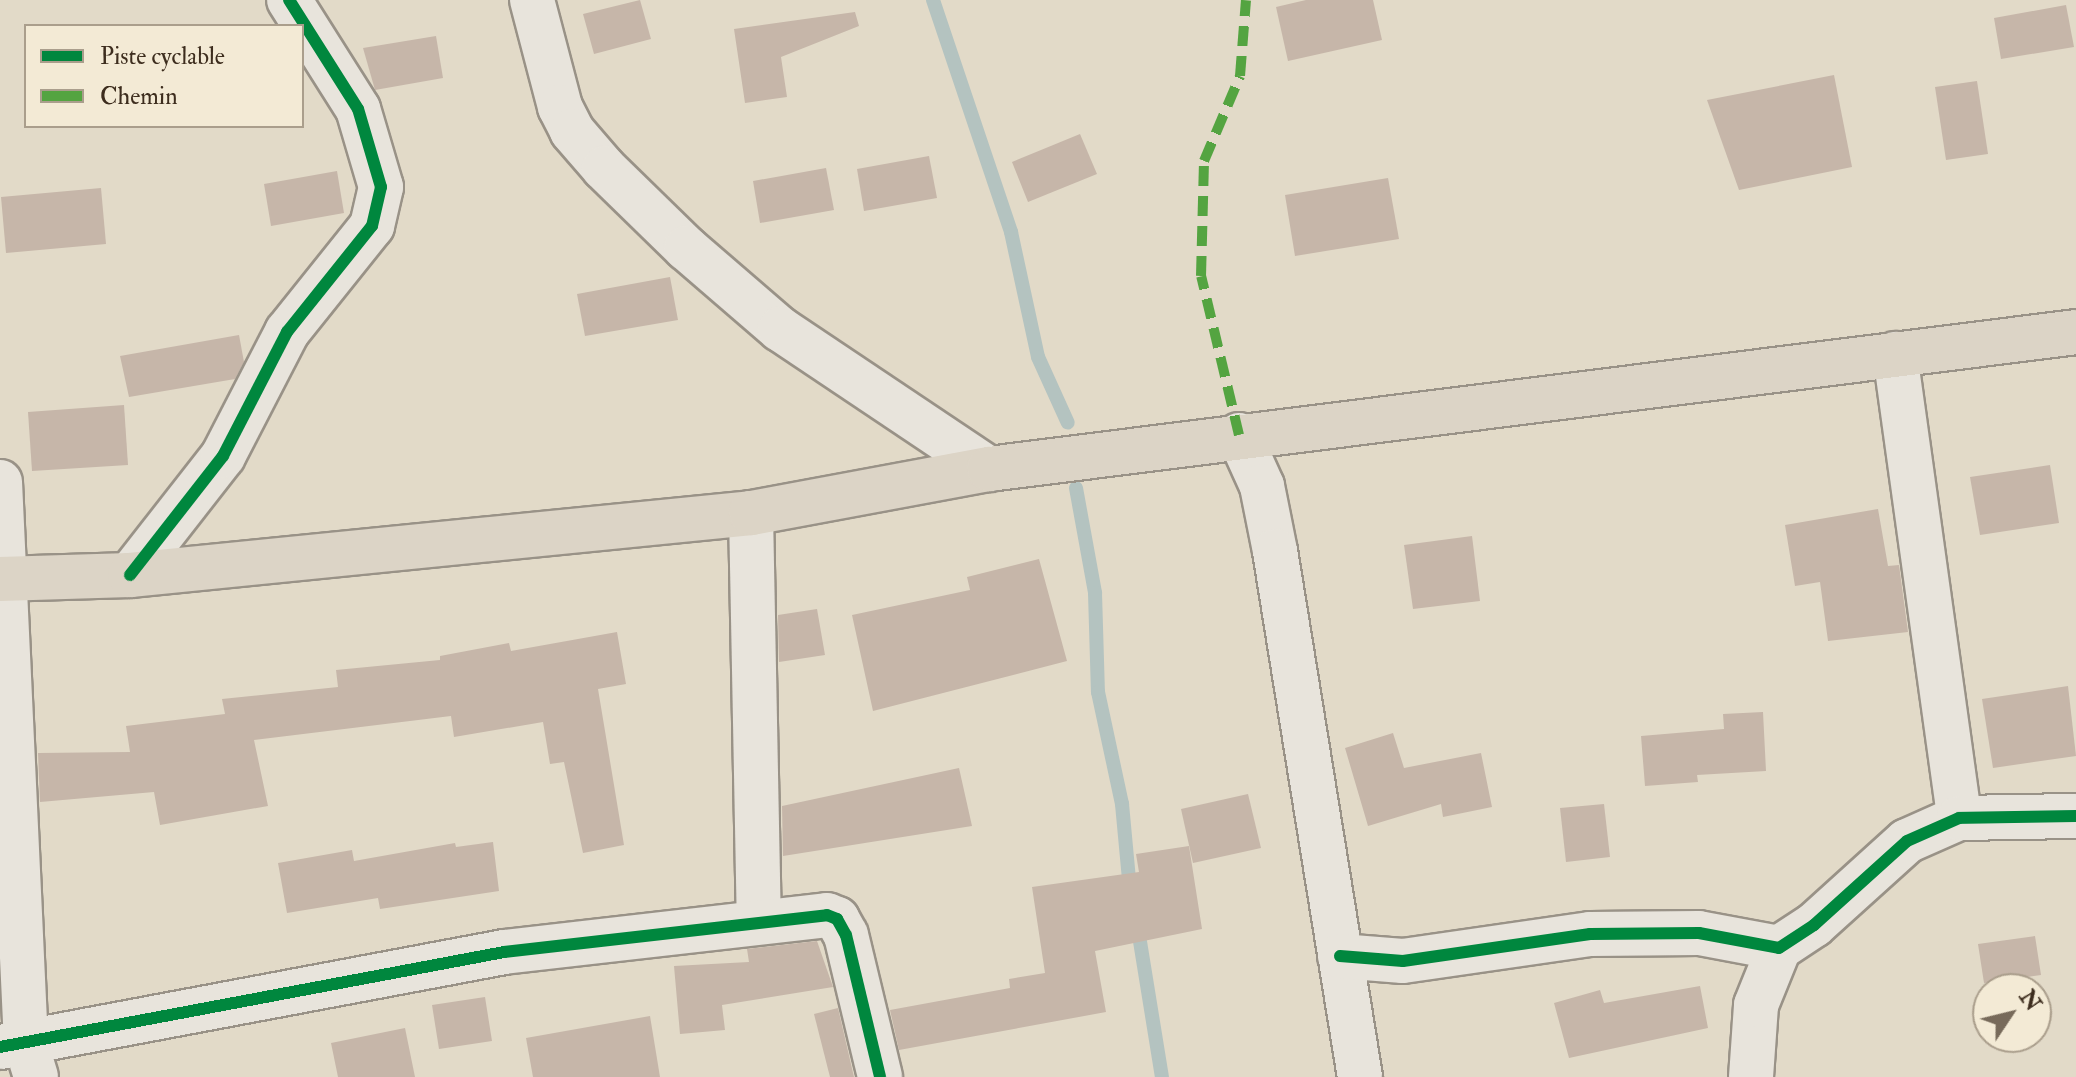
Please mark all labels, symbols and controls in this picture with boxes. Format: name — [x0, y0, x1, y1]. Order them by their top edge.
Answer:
legend — [24, 24, 304, 128]
text: Piste cyclable — [100, 41, 225, 72]
text: Chemin — [100, 81, 178, 112]
north arrow — [1972, 973, 2052, 1053]
text: N — [2013, 984, 2047, 1016]

